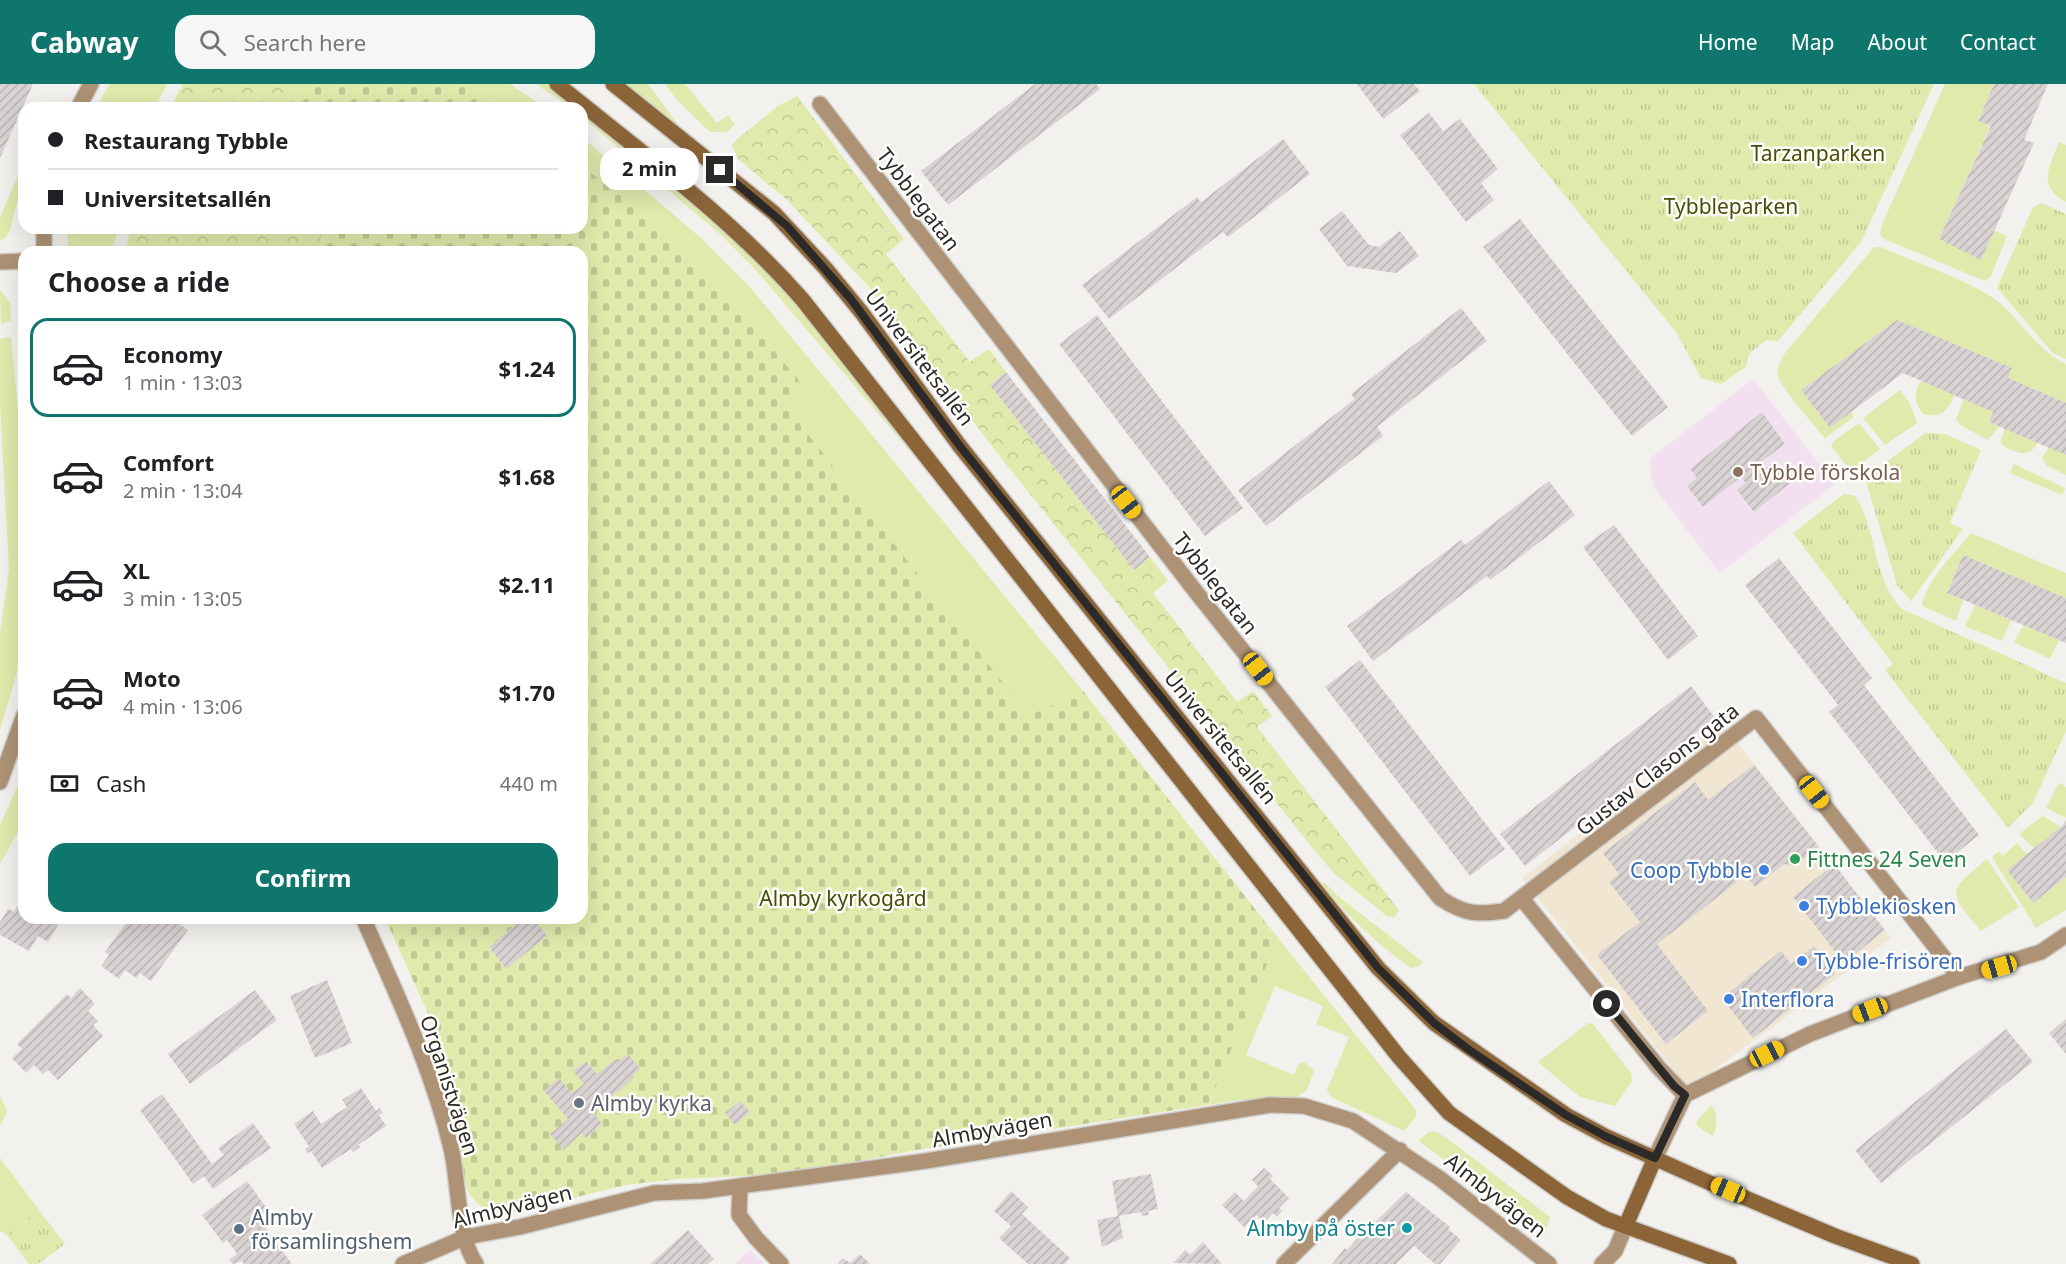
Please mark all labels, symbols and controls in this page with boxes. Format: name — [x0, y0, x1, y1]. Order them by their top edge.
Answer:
search box — [175, 15, 595, 69]
text: Cabway — [30, 23, 139, 61]
icon: search — [196, 26, 229, 59]
text: Search here — [244, 27, 366, 57]
text: Home — [1698, 28, 1758, 56]
text: Map — [1791, 28, 1834, 56]
text: About — [1867, 28, 1927, 56]
text: Contact — [1960, 28, 2036, 56]
text: Restaurang Tybble — [84, 125, 288, 155]
park label: Tarzanparken — [1751, 139, 1885, 167]
street label: Tybblegatan — [871, 142, 967, 256]
callout: 2 min — [600, 149, 699, 191]
text: 2 min — [622, 155, 677, 182]
route end — [706, 156, 733, 183]
text: Universitetsallén — [84, 183, 272, 213]
park label: Tybbleparken — [1664, 192, 1798, 220]
text: Choose a ride — [48, 263, 230, 300]
street label: Universitetsallén — [859, 283, 981, 431]
text: Economy — [123, 339, 222, 369]
icon: car — [51, 341, 105, 395]
text: $1.24 — [498, 353, 555, 383]
text: 1 min · 13:03 — [123, 369, 243, 396]
text: Comfort — [123, 447, 214, 477]
icon: car — [51, 449, 105, 503]
place label: Tybble förskola — [1750, 458, 1900, 486]
text: $1.68 — [498, 461, 555, 491]
marker: Tybble förskola — [1731, 465, 1745, 479]
text: 2 min · 13:04 — [123, 477, 243, 504]
car — [1108, 482, 1144, 522]
street label: Tybblegatan — [1167, 526, 1265, 640]
text: XL — [123, 555, 150, 585]
icon: car — [51, 557, 105, 611]
text: $2.11 — [498, 569, 555, 599]
text: 3 min · 13:05 — [123, 585, 243, 612]
car — [1240, 649, 1276, 689]
text: Moto — [123, 663, 181, 693]
street label: Universitetsallén — [1158, 664, 1284, 810]
icon: car — [51, 665, 105, 719]
text: $1.70 — [498, 677, 555, 707]
text: 4 min · 13:06 — [123, 693, 243, 720]
street label: Gustav Clasons gata — [1570, 697, 1744, 841]
icon: cash — [48, 767, 81, 800]
text: Cash — [96, 768, 146, 798]
text: 440 m — [500, 770, 558, 797]
car — [1796, 772, 1832, 812]
button: Confirm — [48, 843, 558, 912]
place label: Fittnes 24 Seven — [1807, 845, 1967, 873]
marker: Fittnes 24 Seven — [1788, 852, 1802, 866]
place label: Coop Tybble — [1630, 856, 1752, 884]
marker: Coop Tybble — [1757, 863, 1771, 877]
park label: Almby kyrkogård — [759, 884, 927, 912]
place label: Tybblekiosken — [1816, 892, 1957, 920]
marker: Tybblekiosken — [1797, 899, 1811, 913]
place label: Tybble-frisören — [1814, 947, 1963, 975]
car — [1979, 953, 2019, 981]
marker: Tybble-frisören — [1795, 954, 1809, 968]
place label: Interflora — [1741, 985, 1835, 1013]
route start — [1593, 990, 1620, 1017]
marker: Interflora — [1722, 992, 1736, 1006]
car — [1850, 995, 1890, 1025]
street label: Organistvägen — [414, 1011, 486, 1159]
car — [1747, 1038, 1787, 1070]
place label: Almby kyrka — [591, 1089, 712, 1117]
marker: Almby kyrka — [572, 1096, 586, 1110]
street label: Almbyvägen — [930, 1105, 1054, 1153]
street label: Almbyvägen — [1439, 1146, 1553, 1244]
car — [1708, 1175, 1748, 1205]
street label: Almbyvägen — [449, 1178, 575, 1234]
place label: Almby församlingshem — [251, 1203, 412, 1255]
place label: Almby på öster — [1247, 1214, 1395, 1242]
marker: Almby på öster — [1400, 1221, 1414, 1235]
marker: Almby församlingshem — [232, 1222, 246, 1236]

